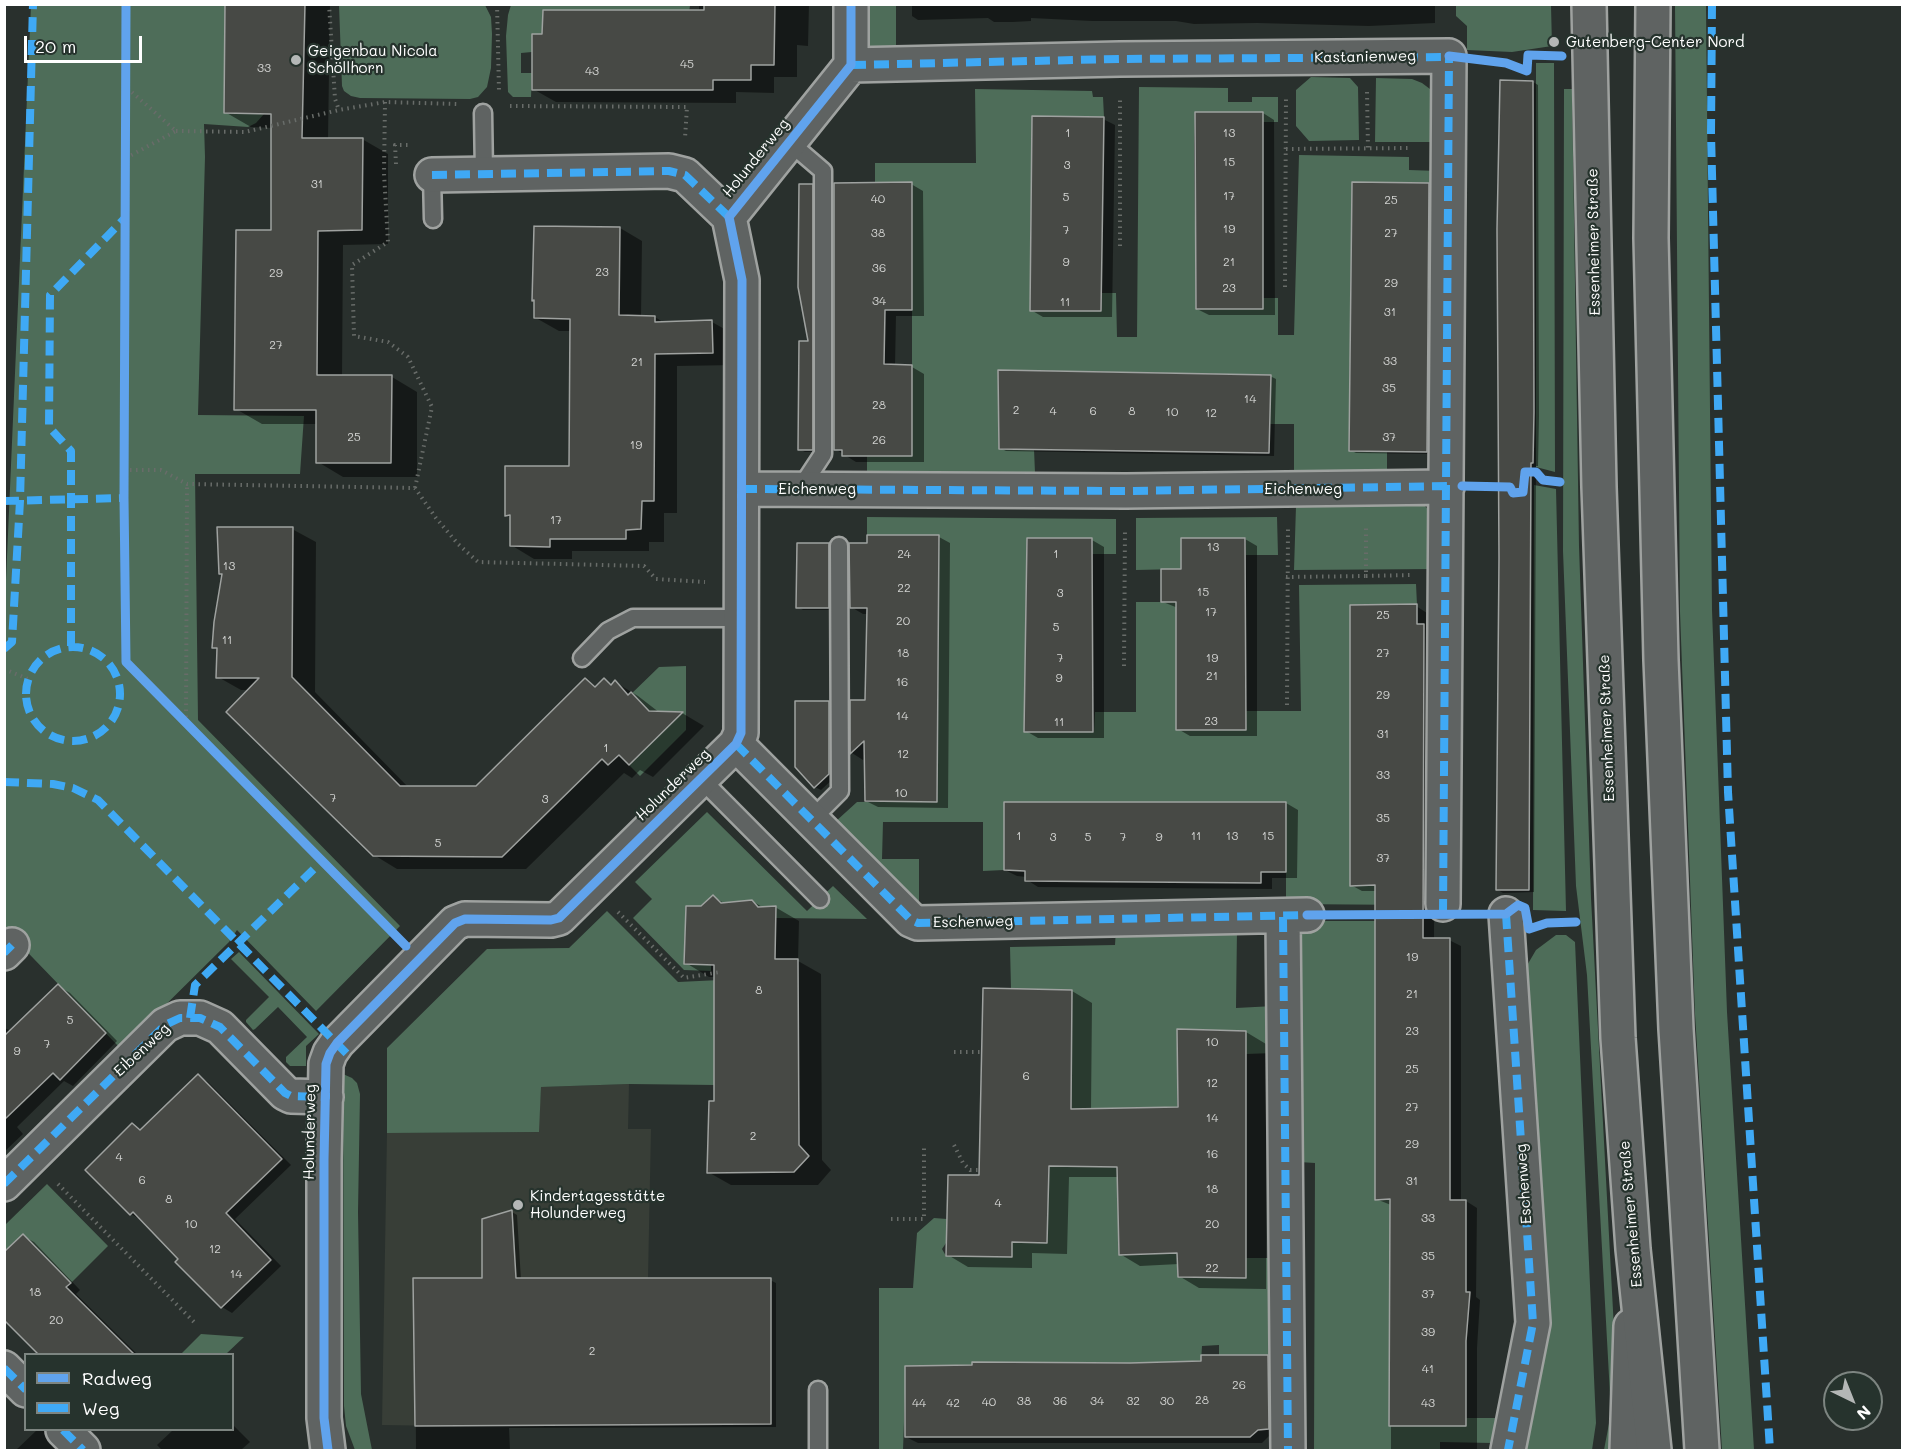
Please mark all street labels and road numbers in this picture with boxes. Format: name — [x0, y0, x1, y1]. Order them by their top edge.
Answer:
street label: Kastanienweg — [1314, 47, 1416, 67]
street label: Holunderweg — [719, 115, 793, 201]
street label: Essenheimer Straße — [1584, 168, 1604, 316]
street label: Eichenweg — [778, 480, 856, 498]
street label: Eichenweg — [1264, 480, 1342, 498]
street label: Essenheimer Straße — [1595, 654, 1619, 802]
street label: Holunderweg — [632, 745, 714, 825]
street label: Eschenweg — [933, 912, 1013, 932]
street label: Eibenweg — [110, 1020, 174, 1080]
street label: Holunderweg — [300, 1084, 320, 1180]
street label: Essenheimer Straße — [1616, 1140, 1646, 1288]
street label: Eschenweg — [1512, 1143, 1536, 1225]

